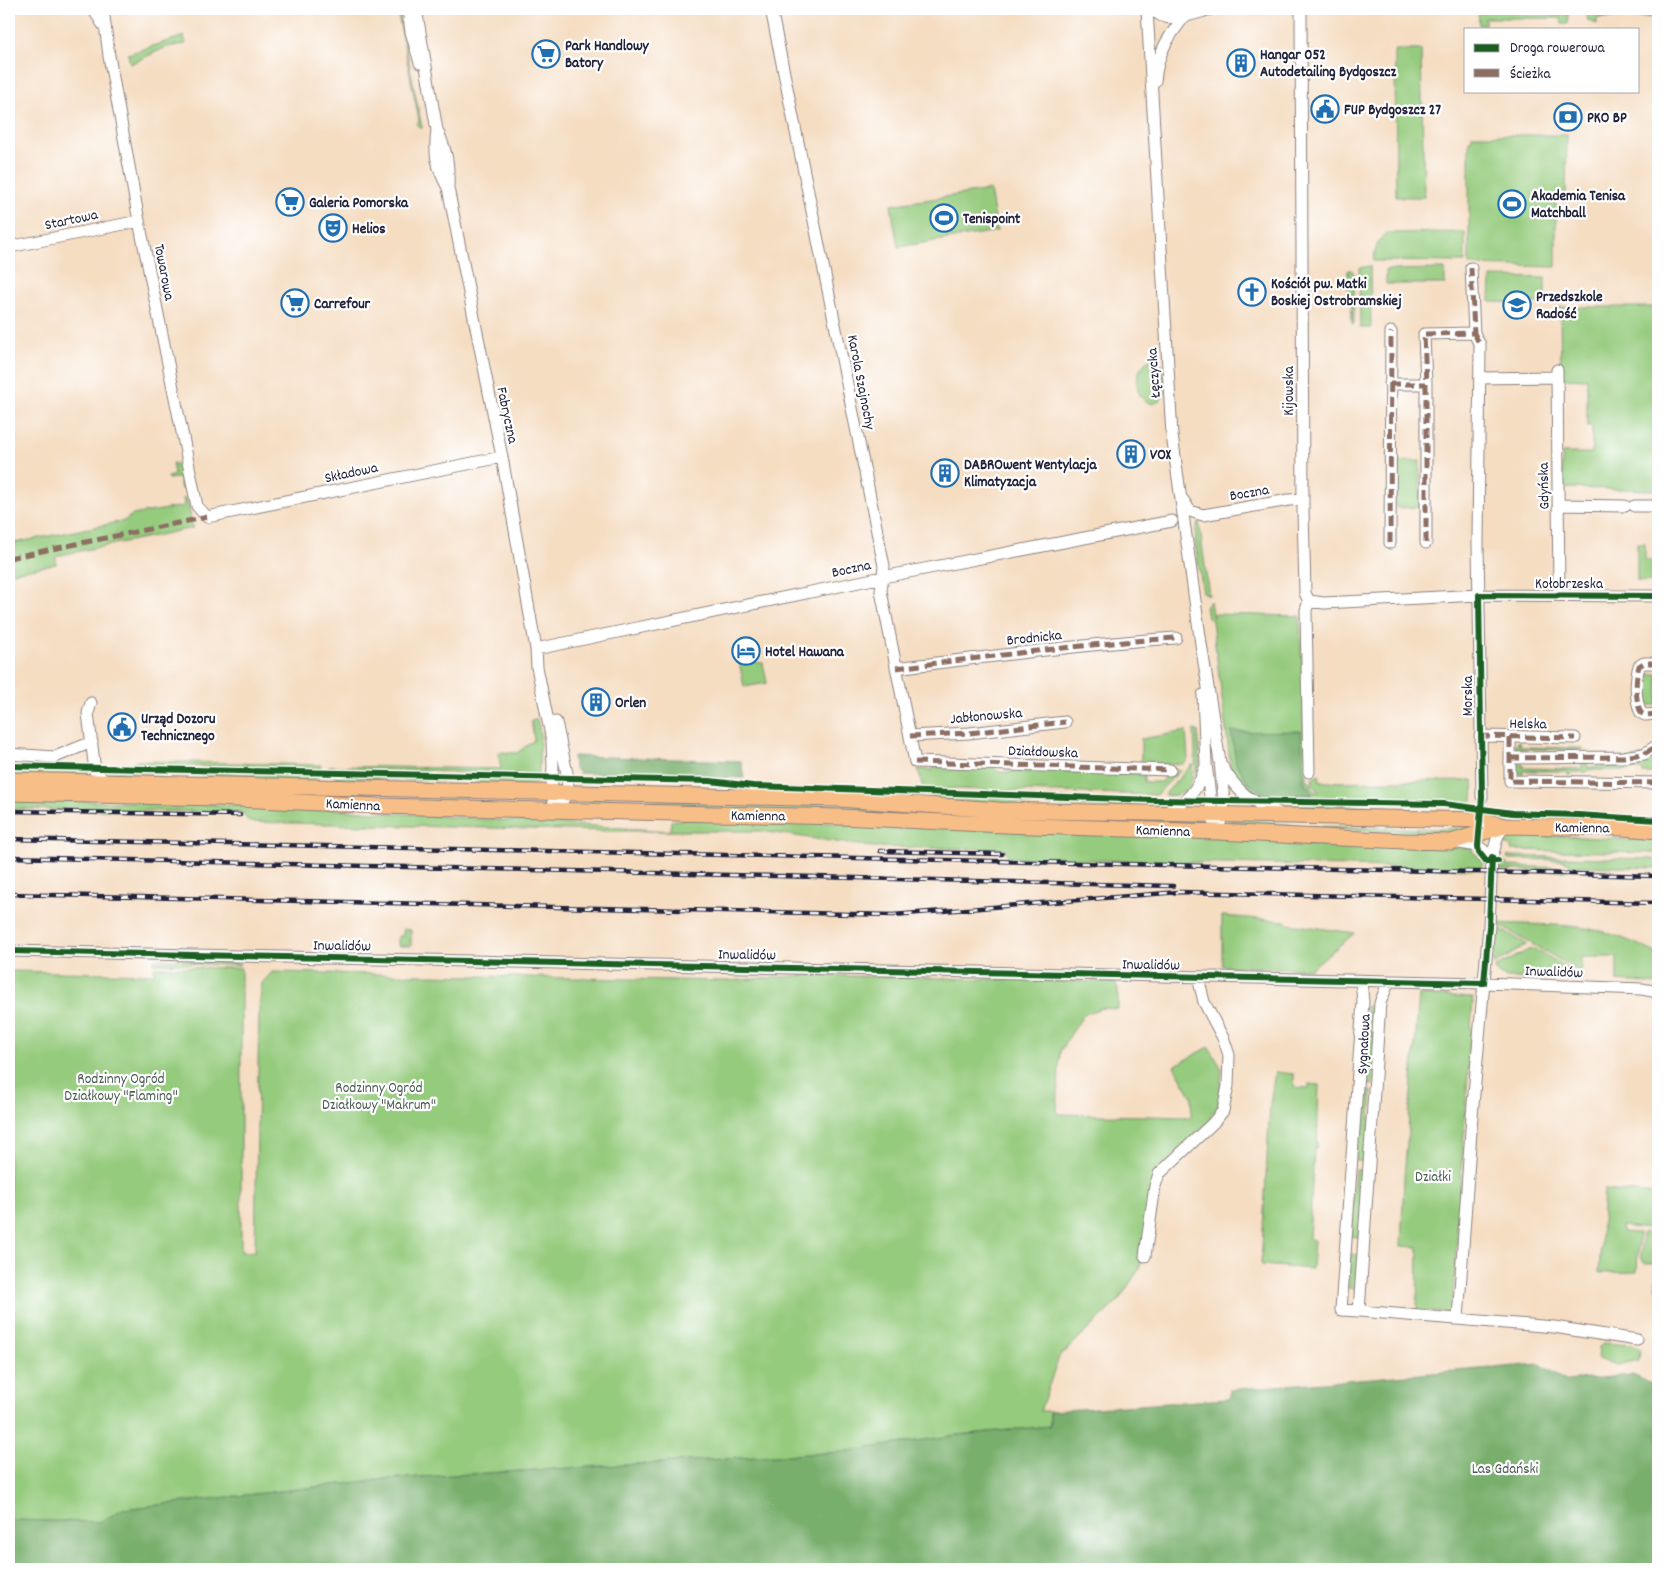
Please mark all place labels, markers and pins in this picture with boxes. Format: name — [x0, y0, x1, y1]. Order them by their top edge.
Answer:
place label: Park Handlowy Batory — [565, 36, 650, 75]
supermarket icon: Park Handlowy Batory — [531, 39, 561, 69]
place label: Hangar 052 Autodetailing Bydgoszcz — [1260, 45, 1397, 84]
building icon: Hangar 052 Autodetailing Bydgoszcz — [1226, 48, 1256, 78]
public building icon: FUP Bydgoszcz 27 — [1310, 94, 1340, 124]
place label: FUP Bydgoszcz 27 — [1344, 100, 1441, 122]
bank icon: PKO BP — [1553, 102, 1583, 132]
place label: PKO BP — [1587, 108, 1627, 130]
place label: Akademia Tenisa Matchball — [1531, 186, 1626, 225]
supermarket icon: Galeria Pomorska — [275, 187, 305, 217]
sports icon: Akademia Tenisa Matchball — [1497, 189, 1527, 219]
place label: Galeria Pomorska — [309, 193, 409, 215]
sports icon: Tenispoint — [929, 203, 959, 233]
place label: Tenispoint — [963, 209, 1021, 231]
theatre icon: Helios — [318, 213, 348, 243]
place label: Helios — [352, 219, 386, 241]
place label: Kościół pw. Matki Boskiej Ostrobramskiej — [1271, 274, 1402, 313]
church icon: Kościół pw. Matki Boskiej Ostrobramskiej — [1237, 277, 1267, 307]
place label: Przedszkole Radość — [1536, 287, 1603, 326]
supermarket icon: Carrefour — [280, 288, 310, 318]
school or university icon: Przedszkole Radość — [1502, 290, 1532, 320]
place label: Carrefour — [314, 294, 371, 316]
building icon: VOX — [1116, 439, 1146, 469]
place label: VOX — [1150, 445, 1172, 467]
place label: DABROwent Wentylacja Klimatyzacja — [964, 455, 1097, 494]
building icon: DABROwent Wentylacja Klimatyzacja — [930, 458, 960, 488]
hotel icon: Hotel Hawana — [731, 636, 761, 666]
place label: Hotel Hawana — [765, 642, 845, 664]
building icon: Orlen — [581, 687, 611, 717]
place label: Orlen — [615, 693, 646, 715]
place label: Urząd Dozoru Technicznego — [141, 709, 216, 748]
public building icon: Urząd Dozoru Technicznego — [107, 712, 137, 742]

